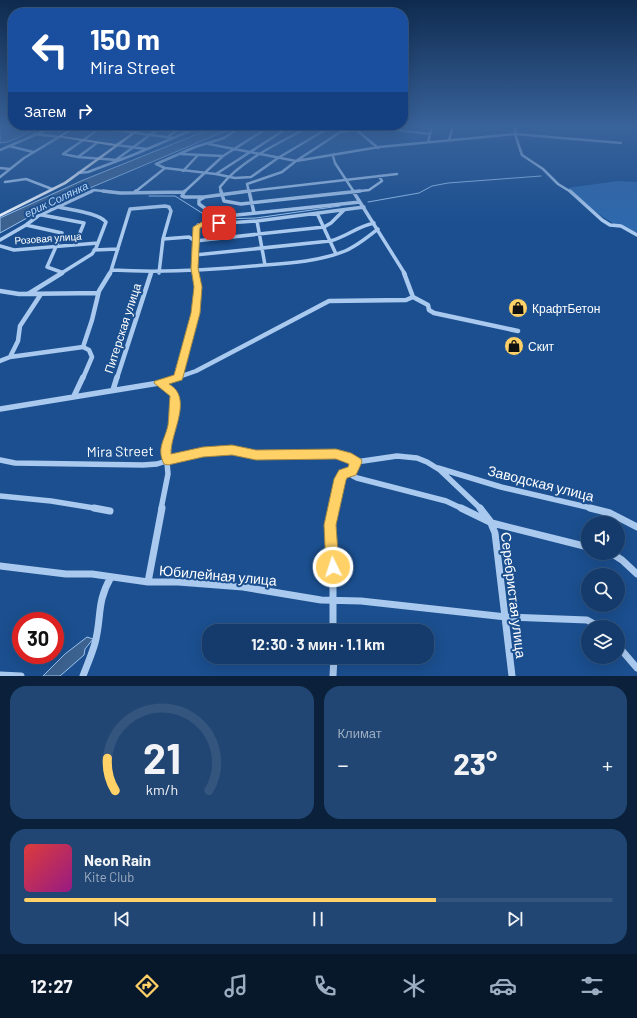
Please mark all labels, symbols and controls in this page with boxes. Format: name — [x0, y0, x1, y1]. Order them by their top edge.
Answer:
text: 150 m — [90, 22, 160, 56]
icon: left — [24, 24, 76, 76]
text: Mira Street — [90, 56, 176, 78]
icon: right — [74, 100, 96, 122]
text: Затем — [24, 102, 66, 120]
water label: ерик Солянка — [22, 179, 90, 219]
pin — [202, 206, 236, 240]
icon: arrive — [208, 212, 230, 234]
street label: Розовая улица — [14, 230, 82, 246]
street label: Питерская улица — [101, 281, 144, 375]
shop icon: КрафтБетон — [507, 297, 529, 319]
place label: КрафтБетон — [532, 301, 600, 316]
shop icon: Скит — [503, 335, 525, 357]
place label: Скит — [528, 339, 555, 353]
street label: Mira Street — [86, 442, 154, 460]
street label: Заводская улица — [486, 462, 596, 505]
map controls — [581, 516, 625, 664]
button: sound — [581, 516, 625, 560]
street label: Серебристая улица — [498, 531, 530, 659]
position arrow — [312, 546, 354, 588]
street label: Юбилейная улица — [158, 561, 278, 589]
button: search — [581, 568, 625, 612]
speed limit sign: 30 — [12, 612, 64, 664]
button: layers — [581, 620, 625, 664]
text: 12:30 · 3 мин · 1.1 km — [251, 635, 385, 653]
text: Климат — [338, 725, 382, 741]
text: 21 — [143, 731, 181, 781]
text: 23° — [453, 745, 497, 781]
text: − — [338, 751, 349, 777]
text: + — [602, 751, 613, 777]
text: km/h — [146, 780, 178, 797]
text: Neon Rain — [84, 851, 151, 869]
text: Kite Club — [84, 869, 134, 885]
icon: previous — [111, 908, 133, 930]
icon: pause — [307, 908, 329, 930]
icon: next — [504, 908, 526, 930]
icon: directions — [133, 972, 161, 1000]
icon: music — [222, 972, 250, 1000]
icon: phone — [311, 972, 339, 1000]
icon: climate — [400, 972, 428, 1000]
icon: car — [489, 972, 517, 1000]
icon: filters — [578, 972, 606, 1000]
text: 12:27 — [30, 975, 73, 997]

